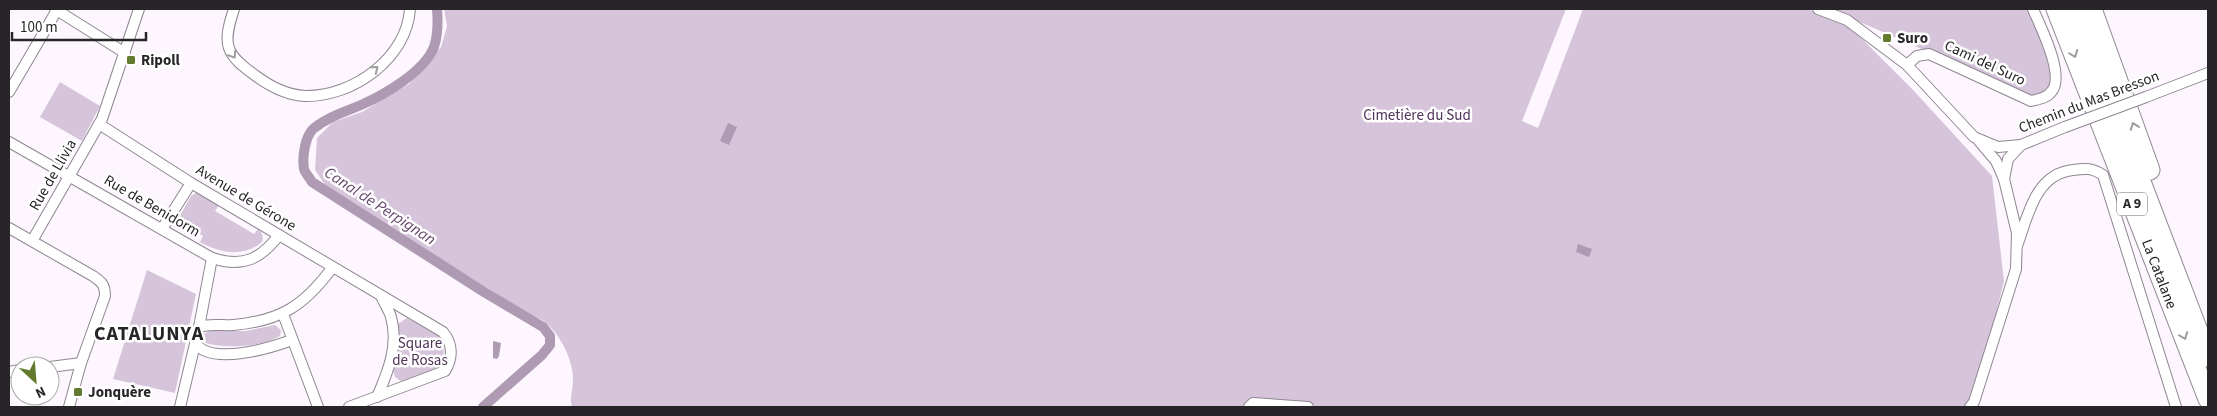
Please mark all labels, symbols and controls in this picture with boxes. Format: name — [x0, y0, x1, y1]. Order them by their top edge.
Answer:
scale bar — [12, 10, 146, 42]
text: 100 m — [20, 17, 58, 38]
place label: Suro — [1897, 28, 1928, 49]
marker: Suro — [1881, 32, 1893, 44]
street label: Cami del Suro — [1941, 35, 2029, 91]
one-way arrow — [227, 49, 236, 58]
one-way arrow — [2068, 49, 2078, 58]
place label: Ripoll — [141, 50, 181, 71]
marker: Ripoll — [125, 54, 137, 66]
one-way arrow — [370, 66, 379, 75]
street label: Chemin du Mas Bresson — [2016, 66, 2162, 138]
park label: Cimetière du Sud — [1363, 105, 1471, 126]
one-way arrow — [2130, 122, 2140, 130]
street label: Rue de Llivia — [24, 136, 82, 214]
street label: Avenue de Gérone — [192, 160, 300, 236]
water label: Canal de Perpignan — [320, 162, 440, 250]
street label: Rue de Benidorm — [100, 170, 204, 242]
road number: A 9 — [2117, 192, 2147, 215]
street label: La Catalane — [2136, 236, 2182, 312]
district label: CATALUNYA — [94, 320, 204, 348]
one-way arrow — [2177, 331, 2188, 340]
park label: Square de Rosas — [392, 333, 448, 371]
north arrow — [10, 356, 60, 406]
text: N — [32, 381, 49, 403]
place label: Jonquère — [88, 382, 151, 403]
marker: Jonquère — [72, 386, 84, 398]

